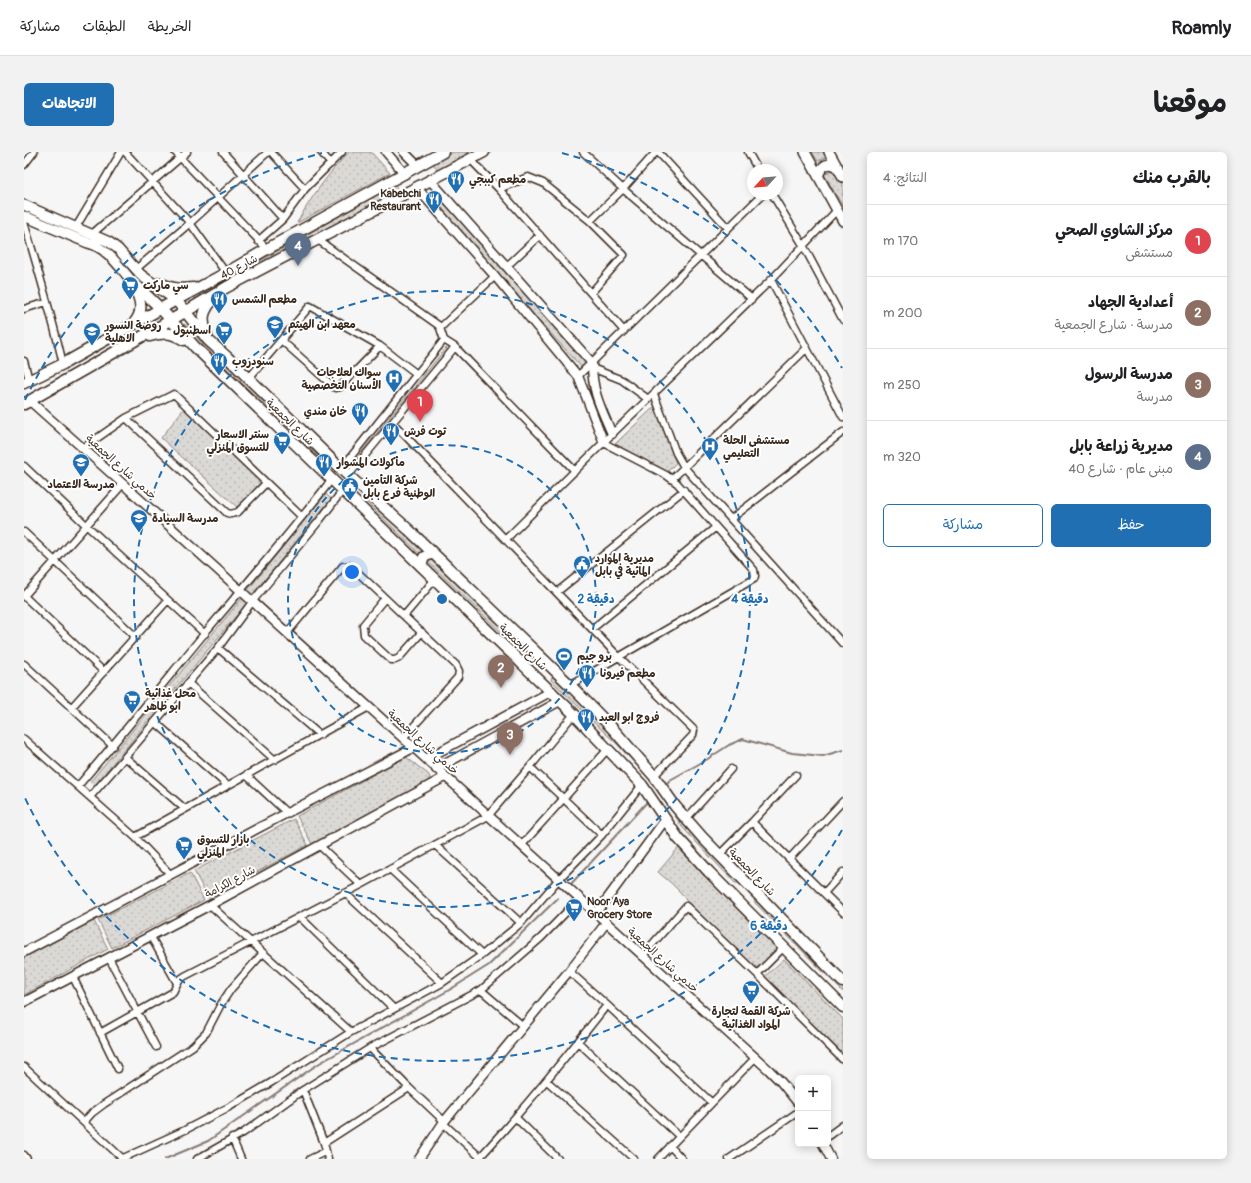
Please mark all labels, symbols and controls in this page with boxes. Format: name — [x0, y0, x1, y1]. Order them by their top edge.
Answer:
text: Roamly — [1171, 16, 1231, 40]
text: مشاركة — [20, 18, 60, 35]
text: الطبقات — [82, 18, 126, 35]
text: الخريطة — [148, 18, 191, 35]
button: الاتجاهات — [24, 83, 114, 126]
text: موقعنا — [1153, 86, 1227, 121]
north arrow — [747, 164, 783, 200]
text: بالقرب منك — [1133, 167, 1211, 188]
restaurant icon: مطعم كببجي — [446, 169, 466, 194]
text: النتائج: 4 — [883, 170, 927, 186]
place label: مطعم كببجي — [469, 173, 526, 189]
place label: Kabebchi Restaurant — [370, 187, 422, 213]
restaurant icon: Kabebchi Restaurant — [424, 189, 444, 214]
text: مركز الشاوي الصحي — [1055, 221, 1173, 240]
pin: 4 — [285, 233, 311, 266]
text: 170 m — [883, 233, 918, 249]
text: 1 — [1195, 233, 1201, 249]
text: مستشفى — [1125, 245, 1173, 261]
street label: شارع 40 — [218, 252, 261, 284]
supermarket icon: سي ماركت — [120, 275, 140, 300]
place label: سي ماركت — [143, 279, 189, 295]
restaurant icon: مطعم الشمس — [209, 289, 229, 314]
place label: مطعم الشمس — [232, 293, 297, 308]
text: أعدادية الجهاد — [1088, 293, 1173, 312]
text: 200 m — [883, 305, 922, 321]
text: 2 — [1194, 305, 1202, 321]
school or university icon: معهد ابن الهيثم — [265, 314, 285, 339]
text: مدرسة · شارع الجمعية — [1055, 317, 1173, 333]
place label: معهد ابن الهيثم — [288, 318, 356, 333]
place label: روضة النسور الاهلية — [104, 319, 161, 345]
supermarket icon: اسطنبول — [214, 320, 234, 345]
school or university icon: روضة النسور الاهلية — [82, 321, 102, 346]
place label: اسطنبول — [173, 324, 211, 338]
restaurant icon: سنودروب — [209, 351, 229, 376]
place label: سنودروب — [232, 355, 274, 369]
text: مدرسة الرسول — [1085, 365, 1173, 384]
place label: سواك لعلاجات الأسنان التخصصية — [301, 366, 381, 392]
hospital icon: سواك لعلاجات الأسنان التخصصية — [384, 368, 404, 393]
text: 250 m — [883, 377, 921, 393]
text: 3 — [1194, 377, 1202, 393]
pin: 1 — [407, 389, 433, 422]
text: مدرسة — [1137, 389, 1173, 405]
street label: شارع الجمعية — [262, 396, 317, 449]
restaurant icon: خان مندي — [350, 401, 370, 426]
place label: خان مندي — [304, 405, 347, 420]
restaurant icon: توت فرش — [381, 421, 401, 446]
place label: توت فرش — [404, 425, 447, 439]
place label: سنتر الاسعار للتسوق المنزلي — [206, 428, 269, 457]
supermarket icon: سنتر الاسعار للتسوق المنزلي — [272, 430, 292, 455]
street label: خدمي شارع الجمعية — [80, 432, 159, 505]
place label: مستشفى الحلة التعليمي — [723, 434, 790, 463]
hospital icon: مستشفى الحلة التعليمي — [700, 436, 720, 461]
text: مديرية زراعة بابل — [1069, 437, 1173, 456]
text: 320 m — [883, 449, 921, 465]
text: 4 — [1194, 449, 1202, 465]
school or university icon: مدرسة الاعتماد — [71, 452, 91, 477]
restaurant icon: مأكولات المشوار — [314, 452, 334, 477]
place label: مأكولات المشوار — [336, 456, 405, 470]
text: مبنى عام · شارع 40 — [1068, 461, 1173, 477]
place label: شركة التأمين الوطنية فرع بابل — [363, 474, 435, 501]
public building icon: شركة التأمين الوطنية فرع بابل — [340, 476, 360, 501]
place label: مدرسة الاعتماد — [47, 478, 115, 491]
button: مشاركة — [883, 504, 1043, 547]
button: حفظ — [1051, 504, 1211, 547]
school or university icon: مدرسة السيادة — [129, 508, 149, 533]
place label: مدرسة السيادة — [152, 512, 218, 525]
place label: مديرية الموارد المائية في بابل — [595, 552, 654, 580]
public building icon: مديرية الموارد المائية في بابل — [572, 554, 592, 579]
your location — [342, 562, 362, 582]
centre of rings — [435, 592, 449, 606]
text: 2 دقيقة — [578, 592, 615, 607]
text: 4 دقيقة — [730, 592, 769, 607]
street label: شارع الجمعية — [495, 621, 550, 674]
sports icon: برو جيم — [554, 646, 574, 671]
place label: برو جيم — [577, 650, 612, 665]
pin: 2 — [488, 655, 514, 688]
restaurant icon: مطعم فيرونا — [577, 663, 597, 688]
place label: مطعم فيرونا — [600, 667, 656, 682]
place label: محل غذائية ابو ظاهر — [144, 687, 196, 714]
supermarket icon: محل غذائية ابو ظاهر — [122, 689, 142, 714]
street label: خدمي شارع الجمعية — [382, 707, 461, 780]
restaurant icon: فروج ابو العبد — [576, 707, 596, 732]
place label: فروج ابو العبد — [599, 711, 660, 725]
pin: 3 — [497, 722, 523, 755]
place label: بازار للتسوق المنزلي — [197, 833, 250, 862]
supermarket icon: بازار للتسوق المنزلي — [174, 835, 194, 860]
street label: شارع الجمعية — [725, 845, 778, 900]
street label: شارع الكرامة — [202, 863, 258, 903]
place label: Noor Aya Grocery Store — [587, 895, 652, 921]
supermarket icon: Noor Aya Grocery Store — [564, 897, 584, 922]
text: 6 دقيقة — [750, 919, 788, 934]
street label: خدمي شارع الجمعية — [622, 925, 701, 998]
supermarket icon: شركة القمة لتجارة المواد الغذائية — [741, 979, 761, 1004]
place label: شركة القمة لتجارة المواد الغذائية — [711, 1005, 791, 1032]
map controls — [795, 1075, 831, 1147]
button: + — [795, 1075, 831, 1111]
button: − — [795, 1111, 831, 1147]

